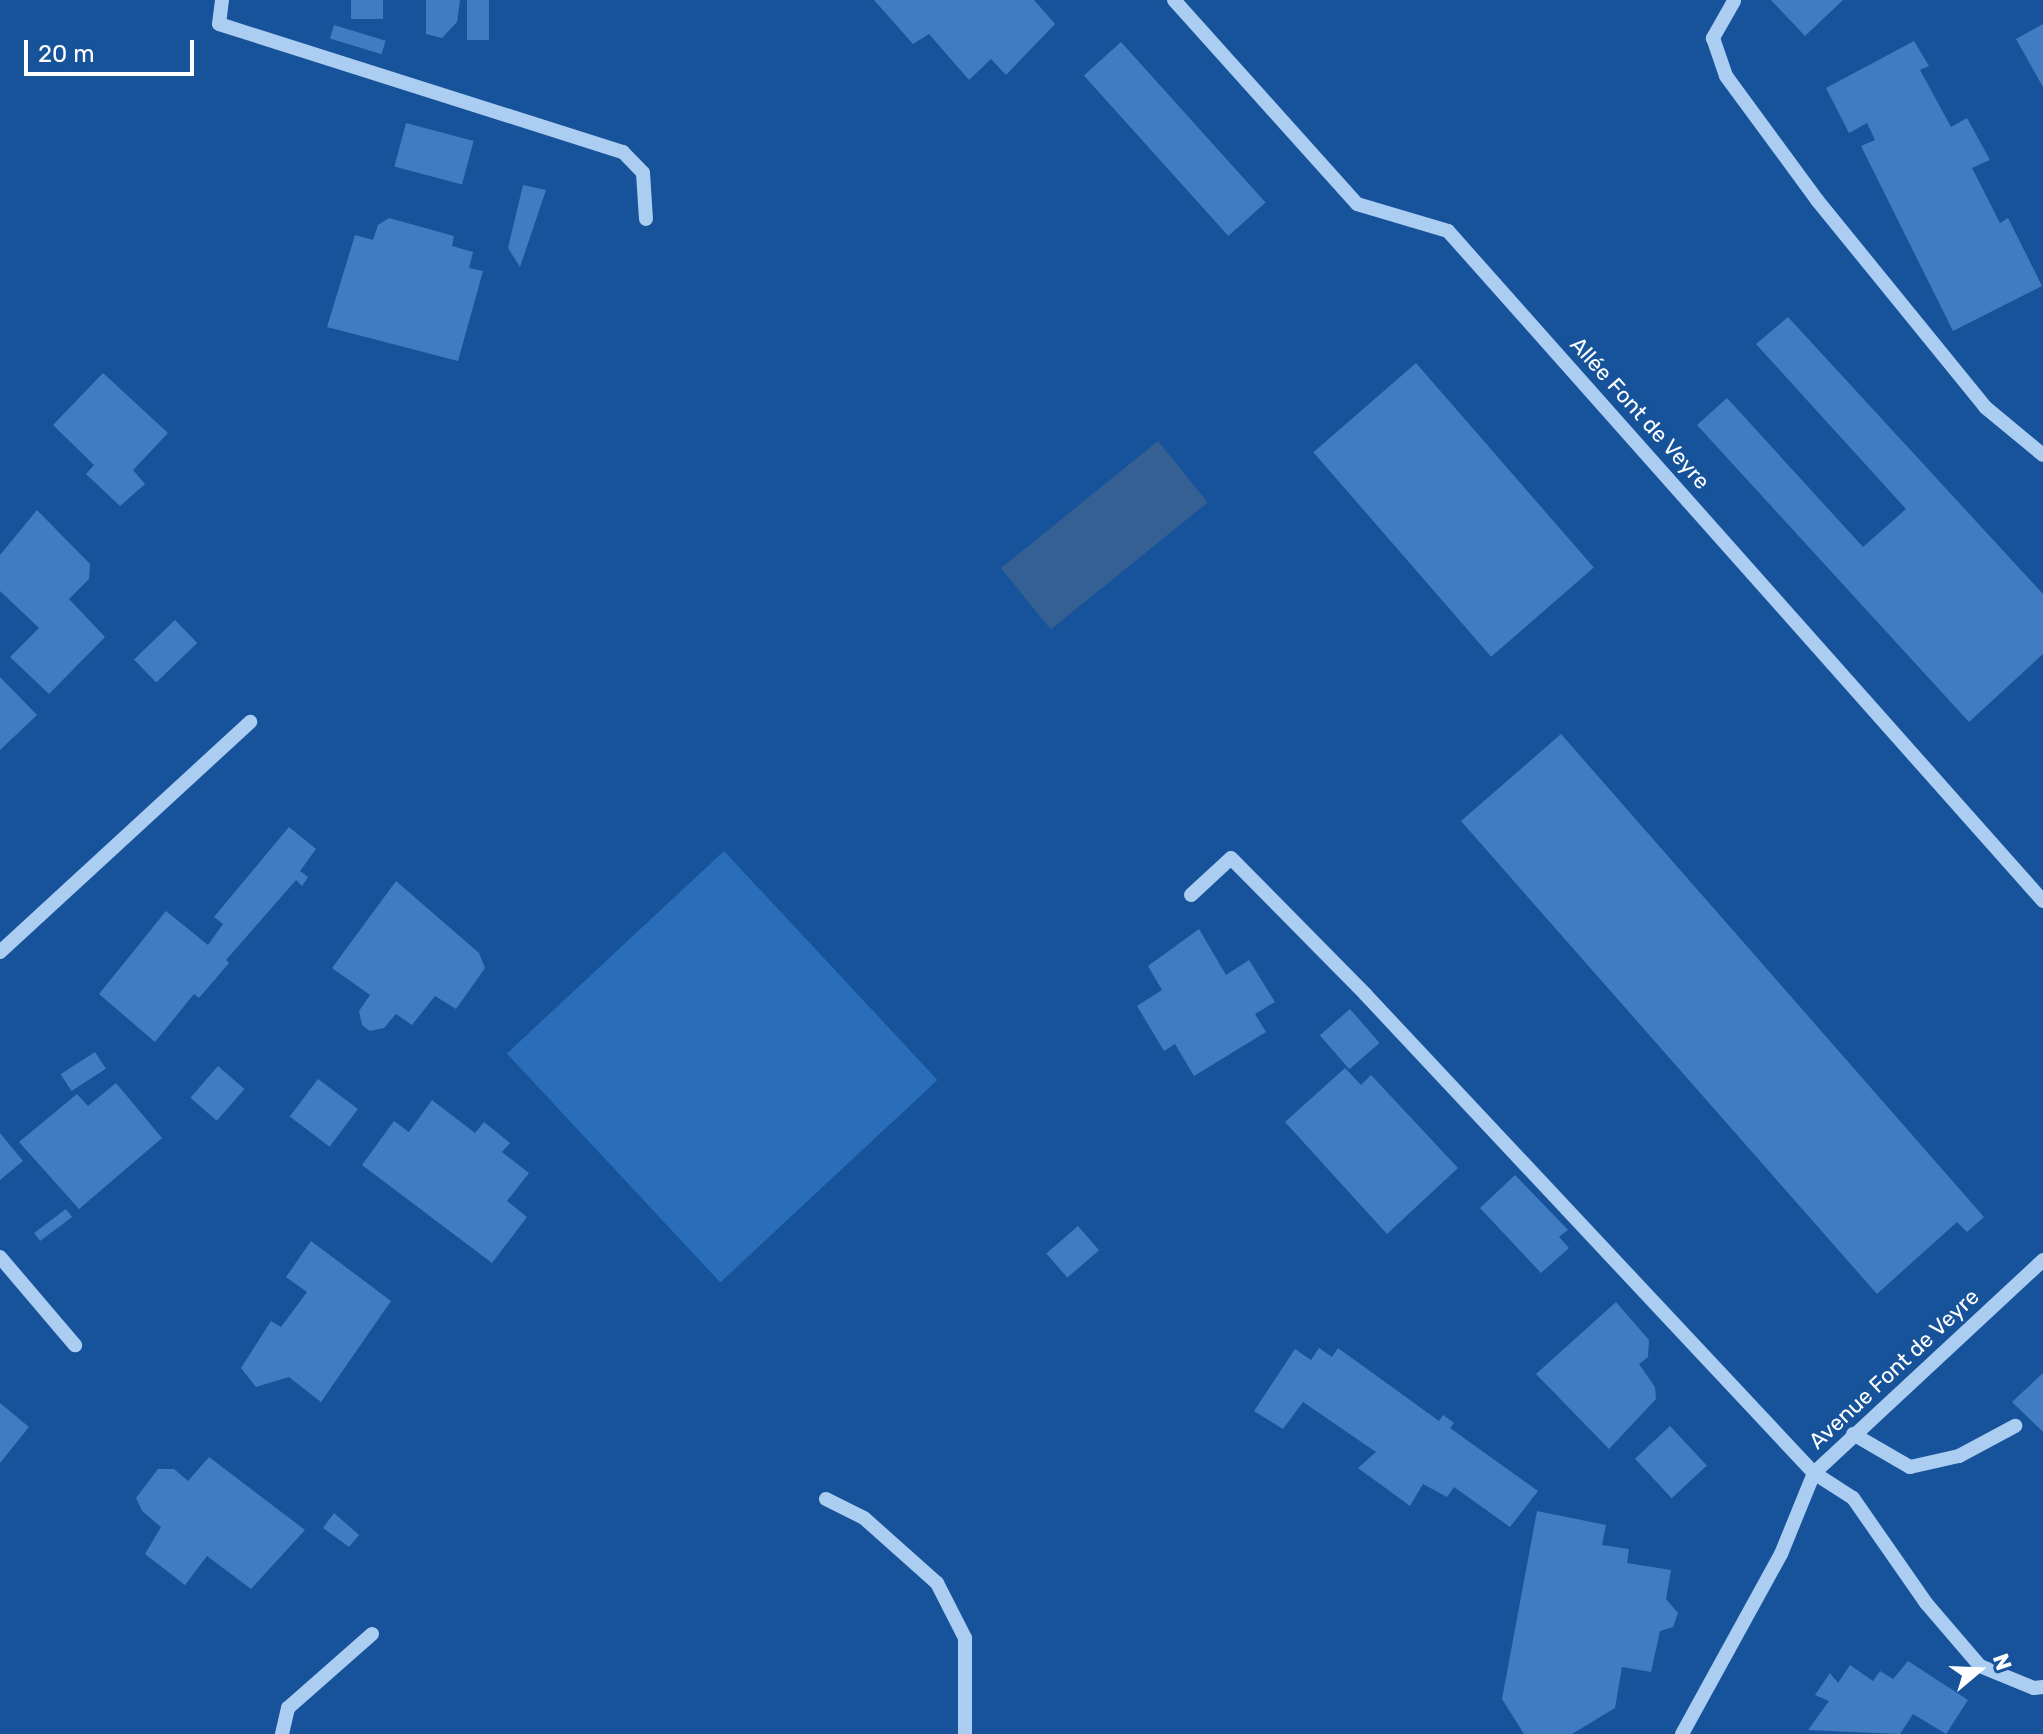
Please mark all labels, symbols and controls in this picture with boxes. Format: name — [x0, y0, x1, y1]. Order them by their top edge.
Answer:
scale bar — [28, 24, 198, 74]
text: 20 m — [38, 40, 95, 68]
street label: Allée Font de Veyre — [1564, 331, 1716, 495]
street label: Avenue Font de Veyre — [1803, 1283, 1985, 1455]
north arrow — [1939, 1630, 2019, 1710]
text: N — [1987, 1650, 2018, 1674]

